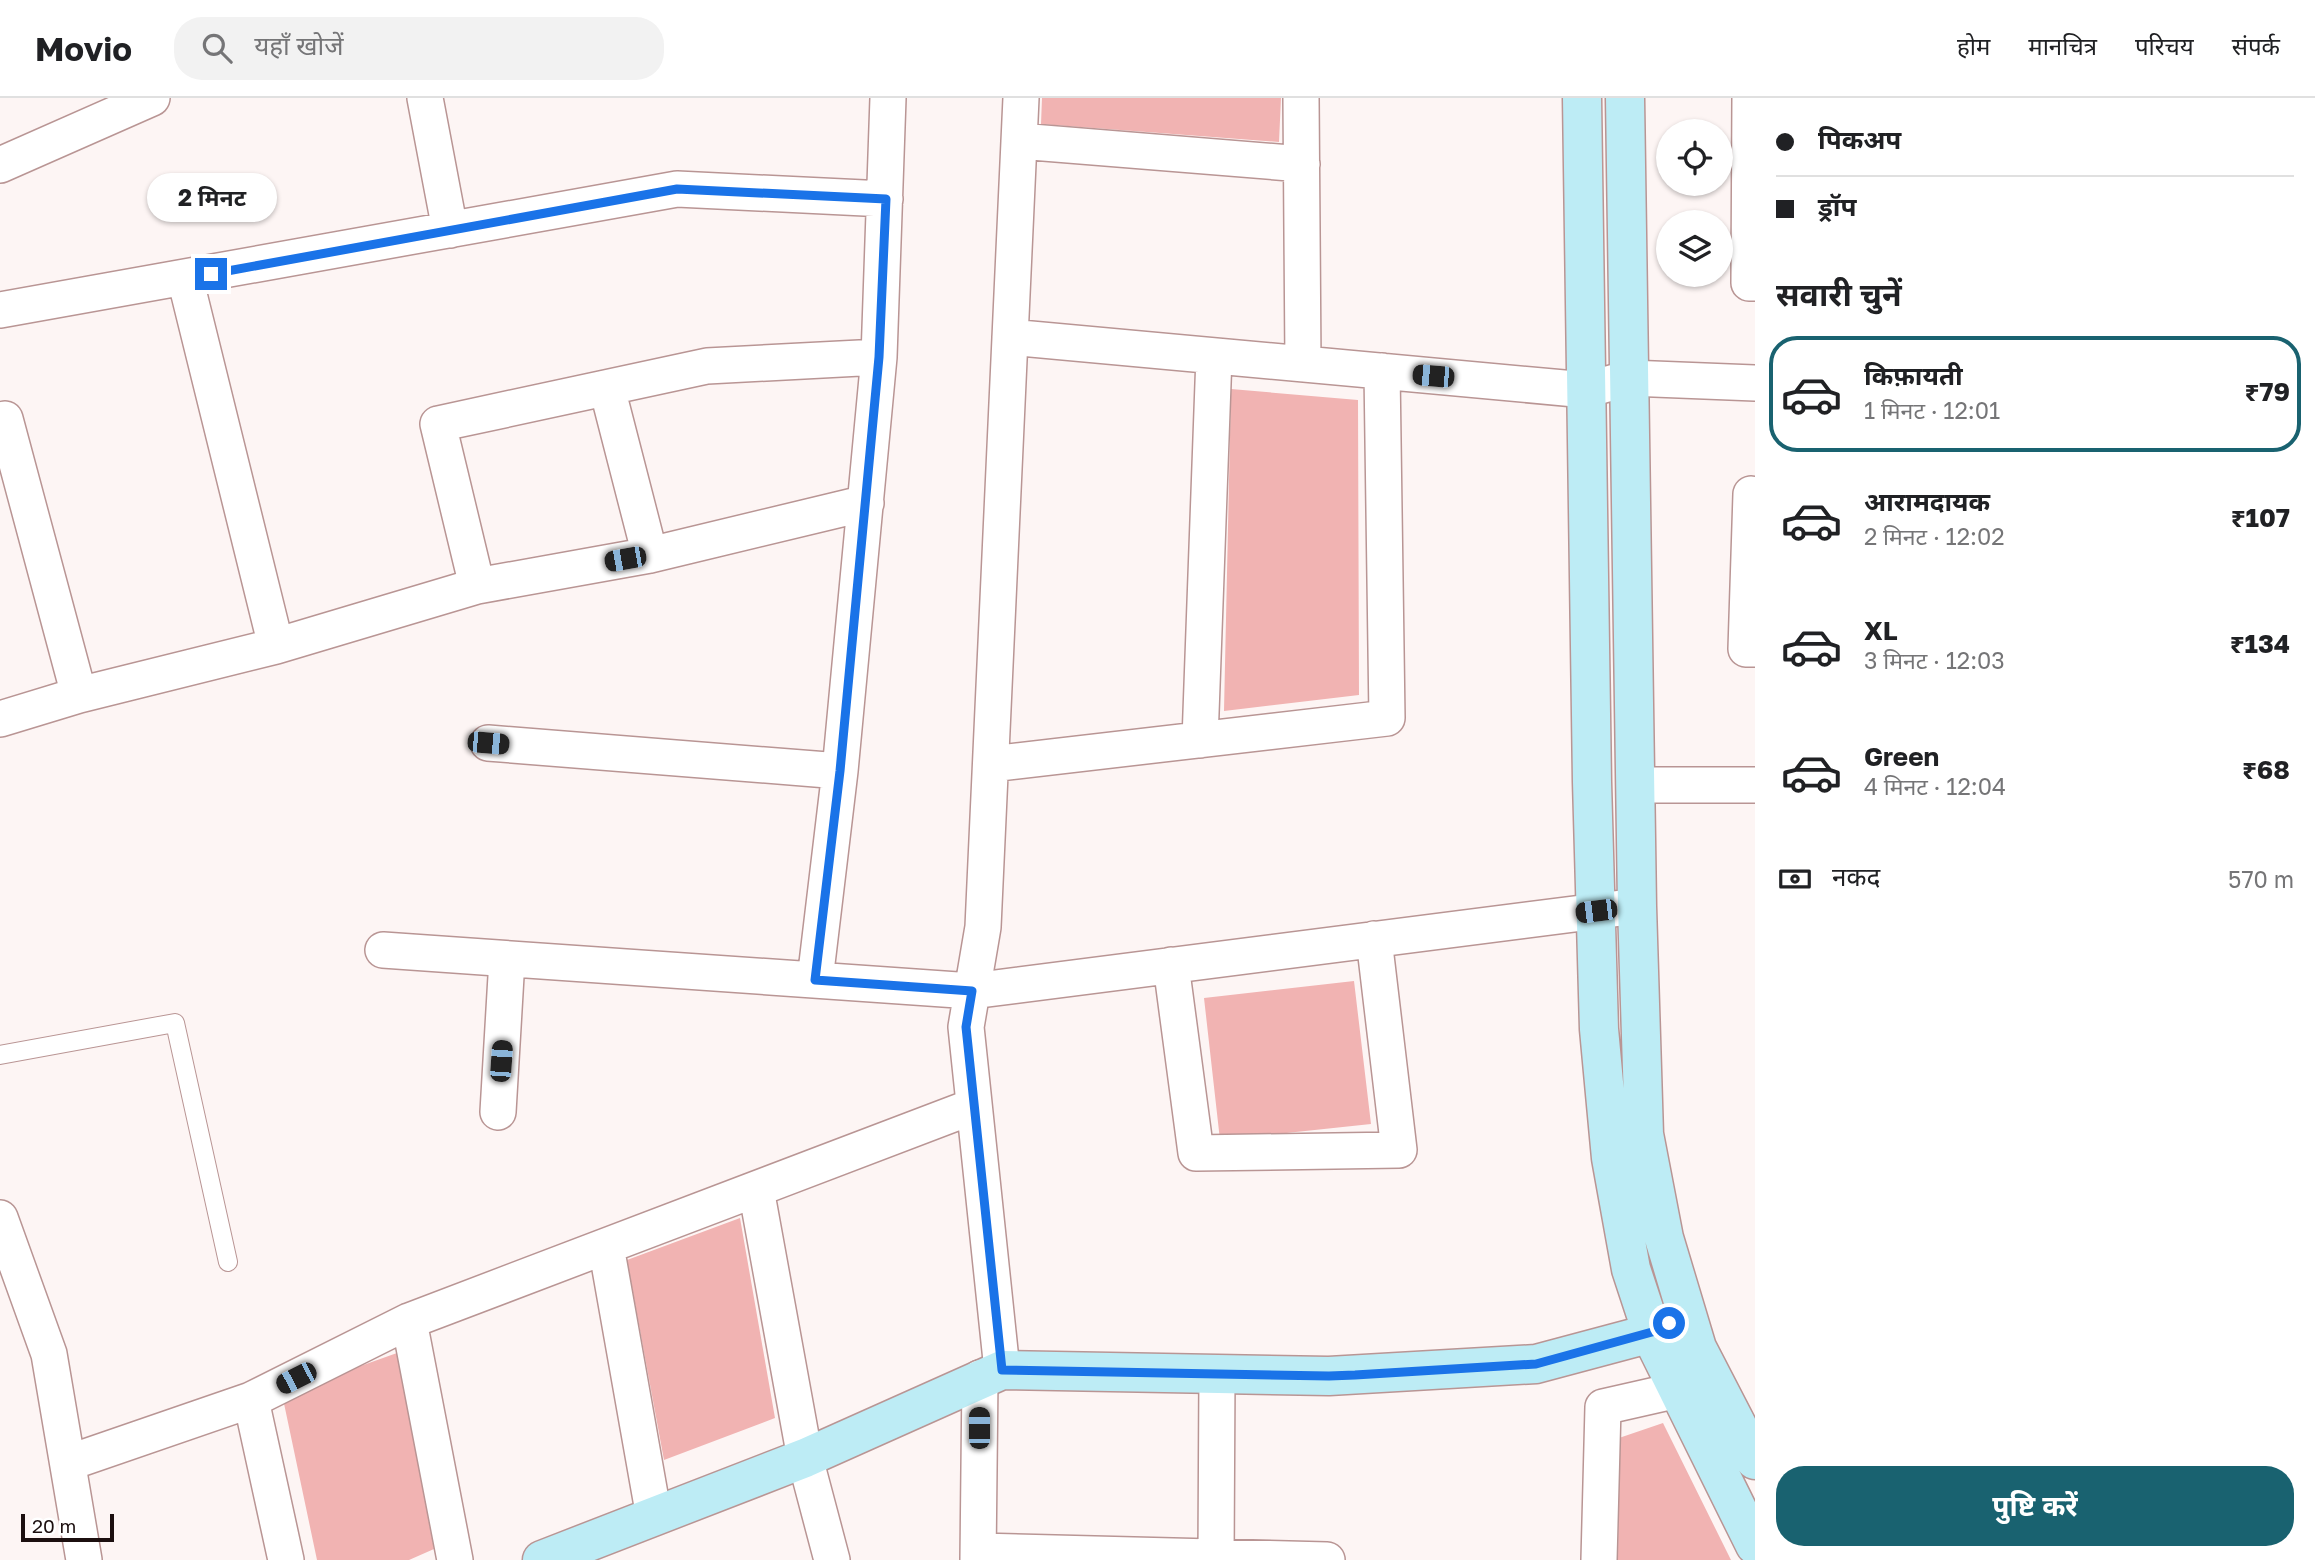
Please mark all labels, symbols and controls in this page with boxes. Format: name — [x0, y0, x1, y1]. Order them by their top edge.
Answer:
search box — [174, 17, 664, 80]
text: Movio — [35, 29, 132, 68]
icon: search — [198, 29, 236, 67]
text: यहाँ खोजें — [254, 30, 344, 61]
text: होम — [1957, 31, 1990, 60]
text: मानचित्र — [2028, 31, 2097, 60]
text: परिचय — [2135, 31, 2194, 60]
text: संपर्क — [2232, 31, 2280, 60]
map controls — [1656, 119, 1733, 287]
button: locate — [1656, 119, 1733, 196]
text: पिकअप — [1818, 124, 1901, 155]
callout: 2 मिनट — [146, 172, 276, 222]
text: 2 मिनट — [178, 183, 246, 211]
text: ड्रॉप — [1818, 191, 1856, 222]
button: layers — [1656, 210, 1733, 287]
route end — [195, 258, 227, 290]
text: सवारी चुनें — [1776, 275, 1902, 313]
text: किफ़ायती — [1864, 360, 1963, 391]
icon: car — [1780, 363, 1843, 426]
car — [1412, 364, 1455, 388]
text: ₹79 — [2244, 376, 2290, 407]
text: 1 मिनट · 12:01 — [1864, 396, 2000, 424]
text: आरामदायक — [1864, 486, 1990, 517]
icon: car — [1780, 489, 1843, 552]
text: ₹107 — [2231, 502, 2290, 533]
text: 2 मिनट · 12:02 — [1864, 522, 2005, 550]
car — [603, 545, 648, 573]
icon: car — [1780, 615, 1843, 678]
text: XL — [1864, 615, 1898, 646]
text: ₹134 — [2230, 628, 2290, 659]
text: 3 मिनट · 12:03 — [1864, 646, 2005, 674]
car — [467, 731, 510, 755]
icon: car — [1780, 741, 1843, 804]
text: Green — [1864, 741, 1939, 772]
text: ₹68 — [2242, 754, 2290, 785]
text: 4 मिनट · 12:04 — [1864, 772, 2006, 800]
icon: cash — [1776, 860, 1814, 898]
text: नकद — [1832, 861, 1880, 892]
text: 570 m — [2228, 865, 2294, 893]
car — [1574, 898, 1619, 924]
car — [490, 1039, 513, 1083]
route start — [1653, 1307, 1685, 1339]
car — [273, 1359, 320, 1397]
car — [969, 1407, 990, 1449]
button: पुष्टि करें — [1776, 1466, 2294, 1546]
scale bar — [21, 1511, 114, 1543]
text: 20 m — [32, 1514, 76, 1537]

